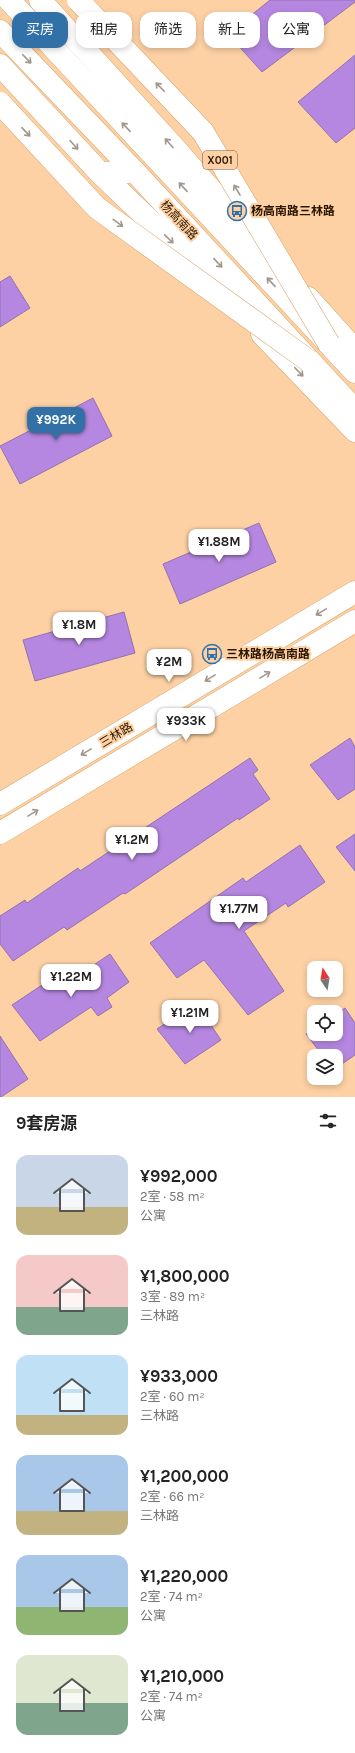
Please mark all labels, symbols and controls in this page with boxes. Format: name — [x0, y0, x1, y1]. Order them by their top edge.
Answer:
chip: 买房 — [12, 12, 68, 48]
chip: 租房 — [76, 12, 132, 48]
chip: 筛选 — [140, 12, 196, 48]
chip: 新上 — [204, 12, 260, 48]
chip: 公寓 — [268, 12, 324, 48]
one-way arrow — [22, 54, 32, 64]
one-way arrow — [155, 82, 165, 92]
one-way arrow — [122, 121, 131, 132]
one-way arrow — [22, 126, 31, 137]
one-way arrow — [165, 137, 174, 148]
one-way arrow — [70, 140, 79, 150]
road number: X001 — [203, 151, 237, 169]
one-way arrow — [178, 182, 187, 192]
one-way arrow — [233, 184, 241, 196]
street label: 杨高南路 — [158, 198, 200, 242]
bus stop icon: 杨高南路三林路 — [226, 200, 248, 222]
place label: 杨高南路三林路 — [251, 204, 335, 218]
one-way arrow — [112, 219, 123, 227]
one-way arrow — [164, 234, 174, 244]
one-way arrow — [214, 257, 223, 268]
one-way arrow — [267, 278, 276, 288]
one-way arrow — [294, 367, 304, 377]
pin: ¥992K — [28, 407, 84, 441]
text: ¥992K — [36, 412, 76, 427]
pin: ¥1.88M — [186, 529, 252, 563]
text: ¥1.88M — [197, 534, 241, 549]
one-way arrow — [315, 608, 327, 616]
pin: ¥1.8M — [51, 612, 107, 646]
text: ¥1.8M — [62, 617, 96, 632]
bus stop icon: 三林路杨高南路 — [201, 643, 223, 665]
place label: 三林路杨高南路 — [226, 647, 310, 661]
pin: ¥2M — [150, 649, 188, 683]
text: ¥2M — [156, 654, 182, 669]
one-way arrow — [259, 670, 271, 678]
one-way arrow — [204, 675, 216, 683]
pin: ¥933K — [158, 708, 214, 742]
text: ¥933K — [166, 713, 206, 728]
street label: 三林路 — [97, 720, 135, 750]
one-way arrow — [80, 749, 92, 757]
one-way arrow — [28, 809, 39, 817]
pin: ¥1.2M — [104, 827, 160, 861]
text: ¥1.2M — [115, 832, 149, 847]
pin: ¥1.77M — [206, 896, 272, 930]
text: ¥1.77M — [219, 901, 259, 916]
north arrow — [307, 961, 343, 997]
map controls — [307, 961, 343, 1085]
pin: ¥1.22M — [38, 964, 104, 998]
text: ¥1.22M — [50, 969, 92, 984]
pin: ¥1.21M — [157, 1000, 223, 1034]
text: ¥1.21M — [171, 1005, 209, 1020]
button: locate — [307, 1005, 343, 1041]
button: layers — [307, 1049, 343, 1085]
icon: filters — [317, 1110, 339, 1132]
text: 9套房源 — [16, 1113, 77, 1133]
text: ¥992,000 — [140, 1166, 218, 1186]
icon: home — [48, 1171, 96, 1219]
text: 2室 · 58 m² — [140, 1189, 205, 1204]
text: 公寓 — [140, 1208, 166, 1223]
text: ¥1,800,000 — [140, 1266, 229, 1286]
icon: home — [48, 1271, 96, 1319]
text: 3室 · 89 m² — [140, 1289, 205, 1304]
text: 三林路 — [140, 1308, 179, 1323]
text: ¥933,000 — [140, 1366, 218, 1386]
icon: home — [48, 1371, 96, 1419]
text: 2室 · 60 m² — [140, 1389, 205, 1404]
text: 三林路 — [140, 1408, 179, 1423]
text: ¥1,200,000 — [140, 1466, 229, 1486]
icon: home — [48, 1471, 96, 1519]
text: 2室 · 66 m² — [140, 1489, 204, 1504]
text: 三林路 — [140, 1508, 179, 1523]
text: ¥1,220,000 — [140, 1566, 228, 1586]
icon: home — [48, 1571, 96, 1619]
text: 2室 · 74 m² — [140, 1589, 203, 1604]
text: 公寓 — [140, 1608, 166, 1623]
text: ¥1,210,000 — [140, 1666, 224, 1686]
icon: home — [48, 1671, 96, 1719]
text: 2室 · 74 m² — [140, 1689, 203, 1704]
text: 公寓 — [140, 1708, 166, 1723]

